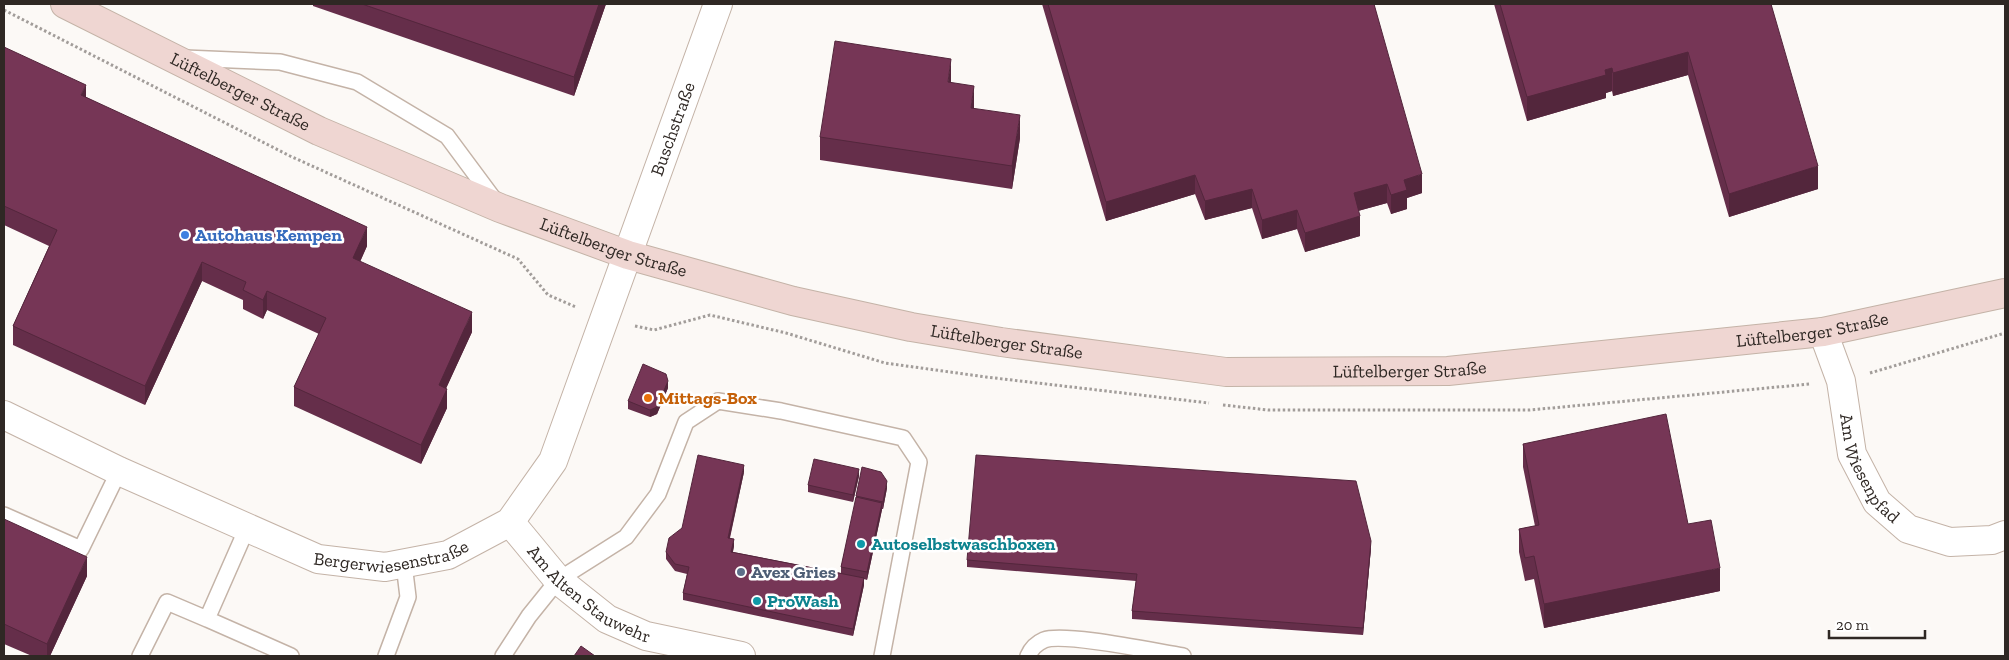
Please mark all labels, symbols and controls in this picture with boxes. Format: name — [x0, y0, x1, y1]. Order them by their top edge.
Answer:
street label: Lüftelberger Straße — [167, 47, 314, 136]
street label: Buschstraße — [646, 79, 700, 179]
street label: Lüftelberger Straße — [537, 213, 690, 282]
place label: Autohaus Kempen — [195, 224, 342, 246]
marker: Autohaus Kempen — [179, 229, 191, 241]
street label: Lüftelberger Straße — [1735, 307, 1890, 352]
street label: Lüftelberger Straße — [929, 319, 1084, 364]
street label: Lüftelberger Straße — [1333, 356, 1487, 383]
place label: Mittags-Box — [658, 387, 757, 409]
marker: Mittags-Box — [642, 392, 654, 404]
street label: Am Wiesenpfad — [1835, 412, 1904, 528]
place label: Autoselbstwaschboxen — [871, 533, 1056, 555]
street label: Bergerwiesenstraße — [312, 535, 472, 578]
marker: Autoselbstwaschboxen — [855, 538, 867, 550]
street label: Am Alten Stauwehr — [523, 541, 652, 648]
place label: Avex Gries — [751, 561, 836, 583]
marker: Avex Gries — [735, 566, 747, 578]
place label: ProWash — [767, 590, 839, 612]
marker: ProWash — [751, 595, 763, 607]
scale bar — [1829, 608, 1925, 640]
text: 20 m — [1836, 616, 1869, 634]

